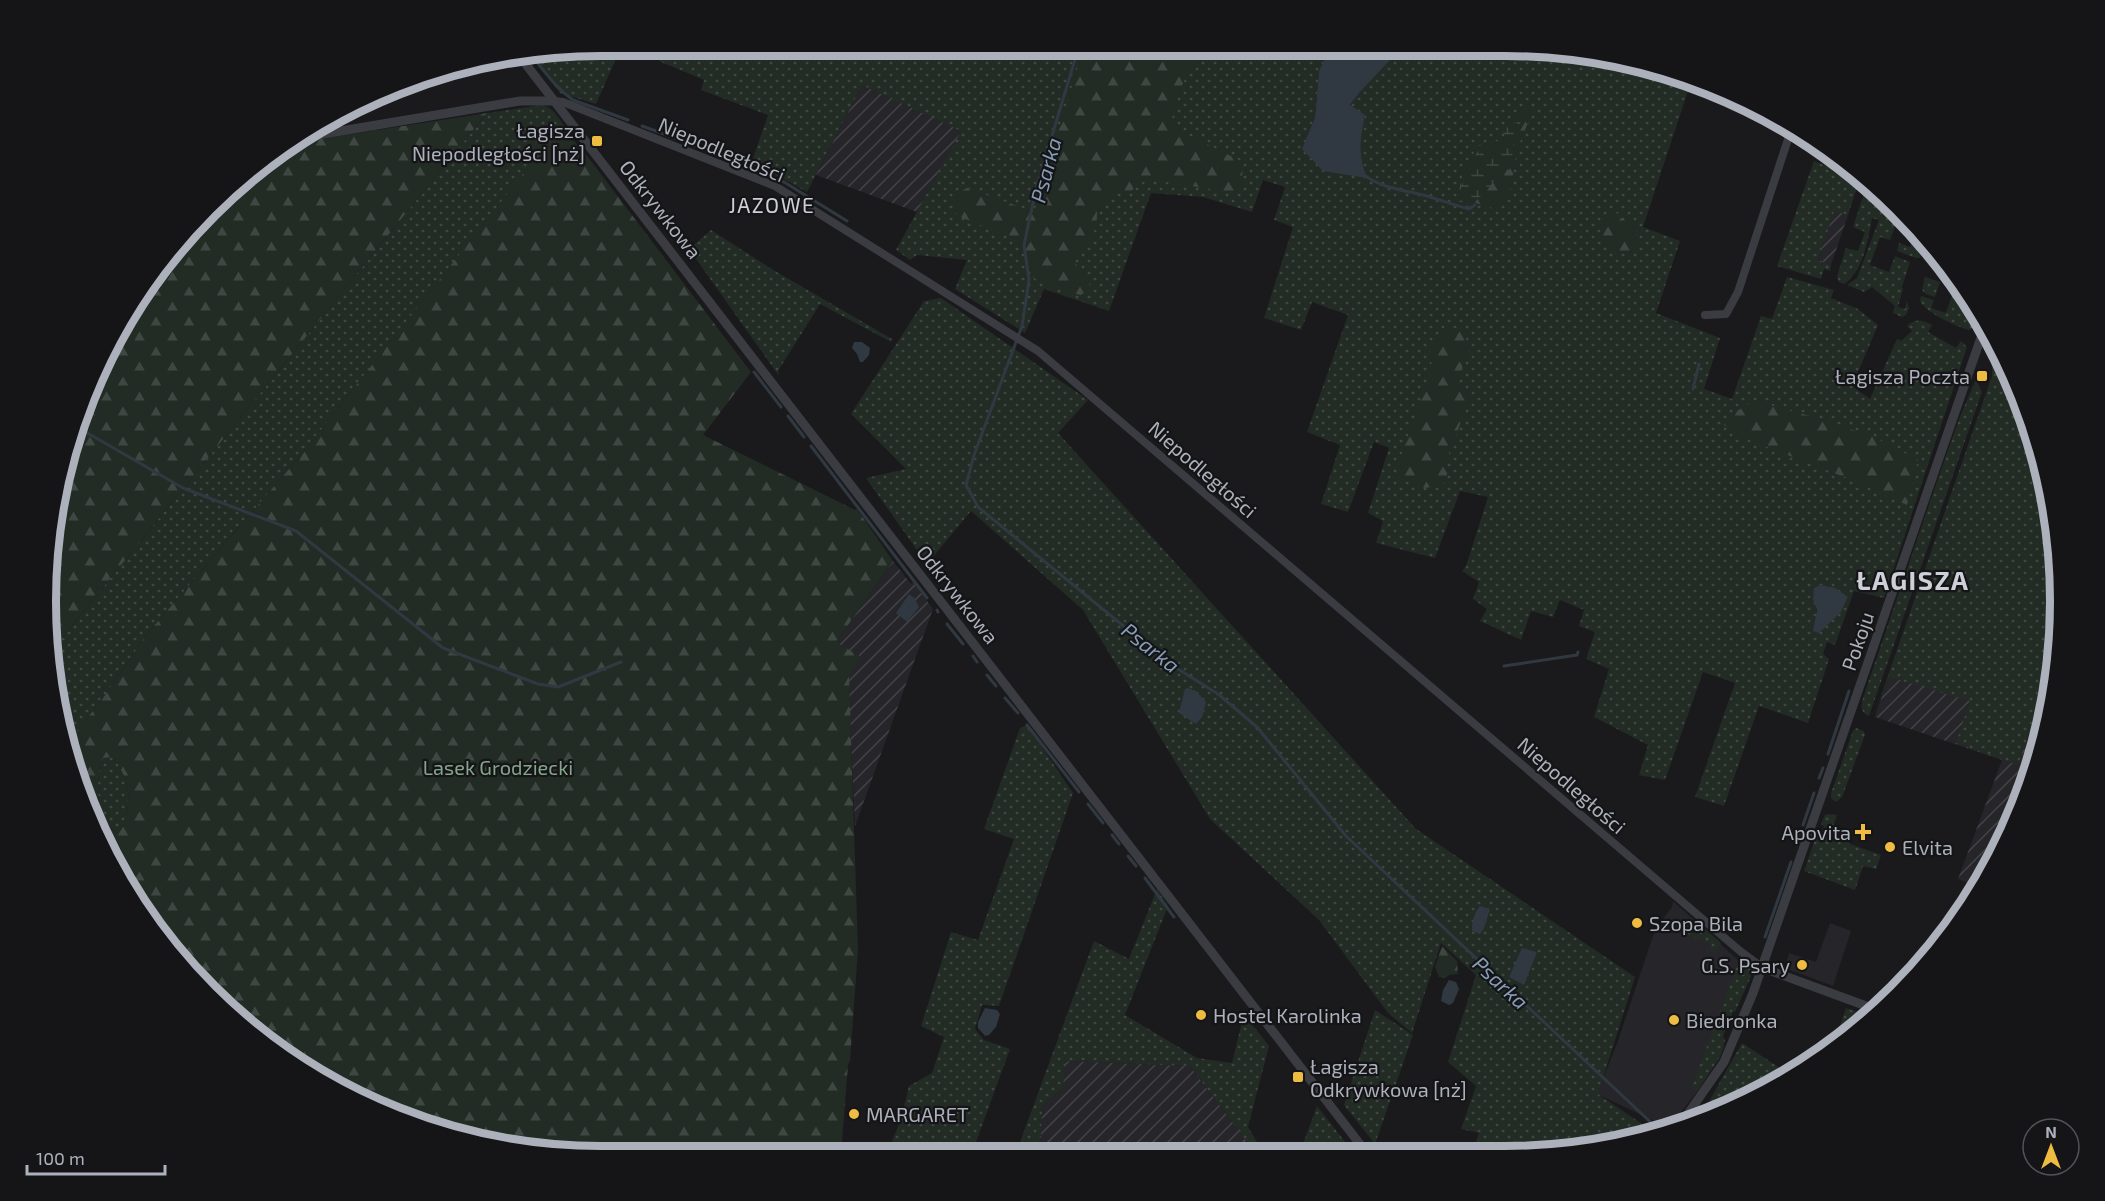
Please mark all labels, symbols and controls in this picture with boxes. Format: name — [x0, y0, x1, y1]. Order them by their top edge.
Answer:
street label: Niepodległości — [655, 112, 789, 186]
place label: Łagisza Niepodległości [nż] — [412, 118, 585, 165]
marker: Łagisza Niepodległości [nż] — [590, 134, 604, 148]
water label: Psarka — [1024, 135, 1066, 205]
street label: Odkrywkowa — [615, 155, 707, 263]
district label: JAZOWE — [729, 192, 815, 217]
place label: Łagisza Poczta — [1835, 364, 1970, 388]
marker: Łagisza Poczta — [1975, 369, 1989, 383]
street label: Niepodległości — [1144, 416, 1262, 522]
street label: Odkrywkowa — [912, 540, 1004, 648]
district label: ŁAGISZA — [1856, 564, 1970, 595]
street label: Pokoju — [1836, 608, 1878, 674]
water label: Psarka — [1117, 617, 1185, 677]
street label: Niepodległości — [1513, 732, 1631, 838]
park label: Lasek Grodziecki — [423, 755, 573, 779]
place label: Apovita — [1782, 820, 1851, 844]
marker: Apovita — [1856, 825, 1870, 839]
place label: Elvita — [1902, 835, 1953, 859]
marker: Elvita — [1883, 840, 1897, 854]
place label: Szopa Bila — [1649, 911, 1743, 935]
marker: Szopa Bila — [1630, 916, 1644, 930]
water label: Psarka — [1468, 950, 1534, 1014]
place label: G.S. Psary — [1701, 953, 1790, 977]
marker: G.S. Psary — [1795, 958, 1809, 972]
place label: Hostel Karolinka — [1213, 1003, 1362, 1027]
marker: Hostel Karolinka — [1194, 1008, 1208, 1022]
place label: Biedronka — [1686, 1008, 1777, 1032]
marker: Biedronka — [1667, 1013, 1681, 1027]
place label: Łagisza Odkrywkowa [nż] — [1310, 1054, 1467, 1101]
marker: Łagisza Odkrywkowa [nż] — [1291, 1070, 1305, 1084]
place label: MARGARET — [866, 1102, 969, 1126]
marker: MARGARET — [847, 1107, 861, 1121]
north arrow — [2021, 1117, 2081, 1177]
text: N — [2045, 1122, 2057, 1141]
scale bar — [27, 1138, 165, 1176]
text: 100 m — [36, 1147, 85, 1169]

